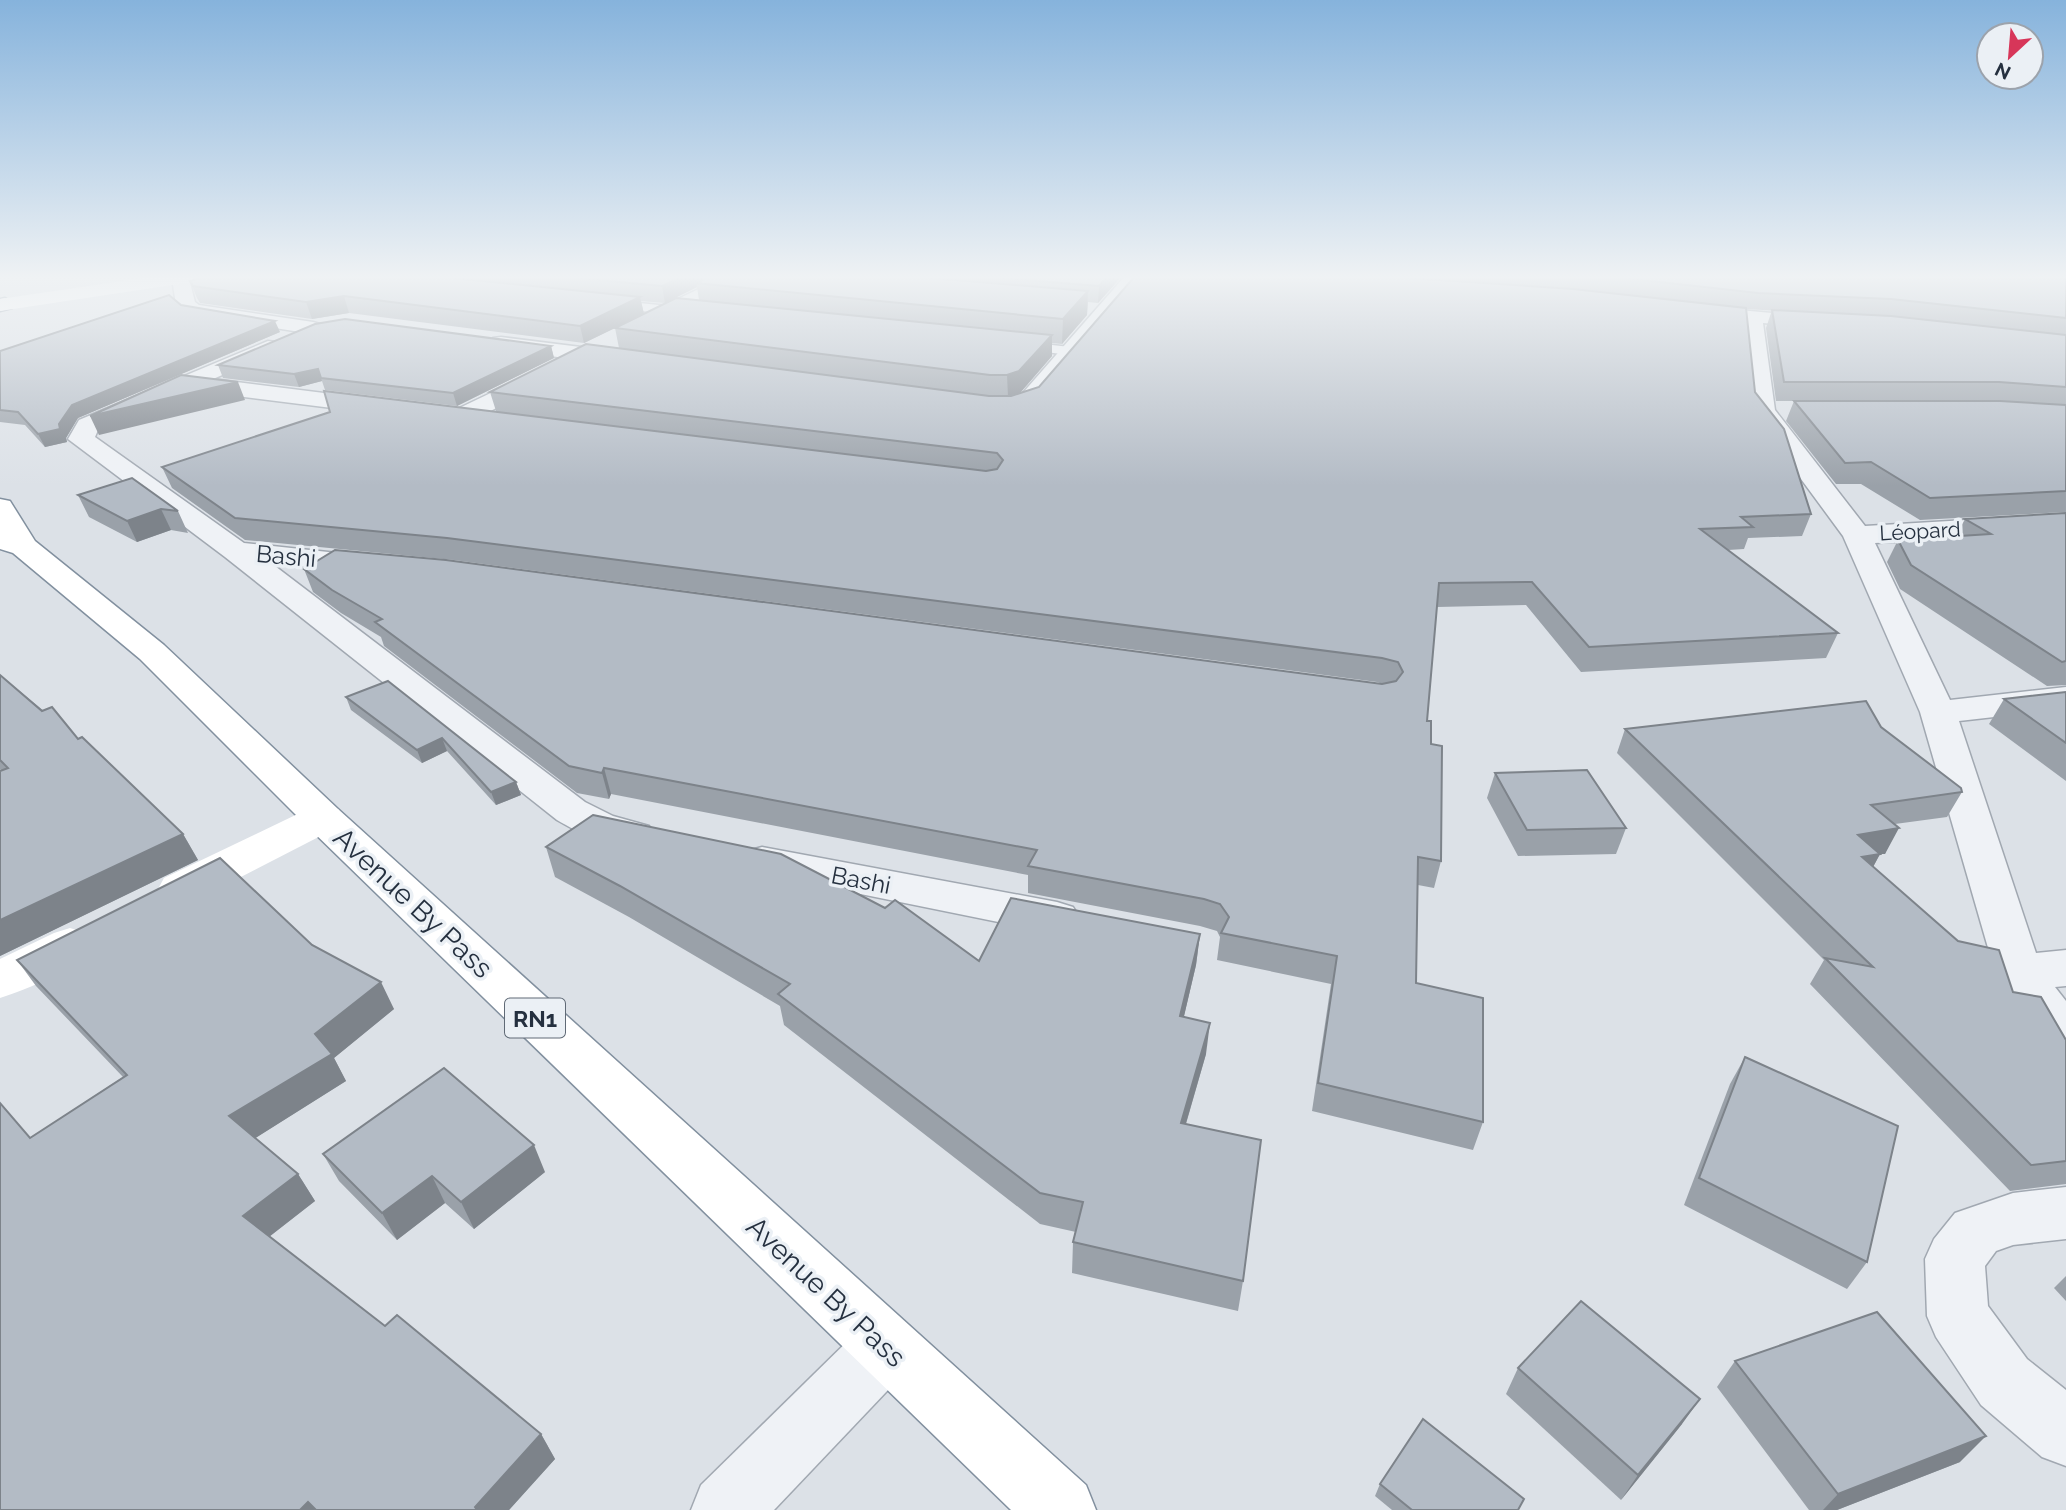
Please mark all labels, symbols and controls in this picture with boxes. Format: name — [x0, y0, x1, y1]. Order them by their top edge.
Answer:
north arrow — [1975, 21, 2045, 91]
text: N — [1991, 58, 2014, 84]
street label: Léopard — [1879, 516, 1961, 546]
street label: Bashi — [255, 539, 317, 573]
street label: Avenue By Pass — [327, 821, 499, 985]
street label: Bashi — [829, 860, 893, 900]
road number: RN1 — [505, 998, 565, 1037]
street label: Avenue By Pass — [740, 1210, 912, 1374]

